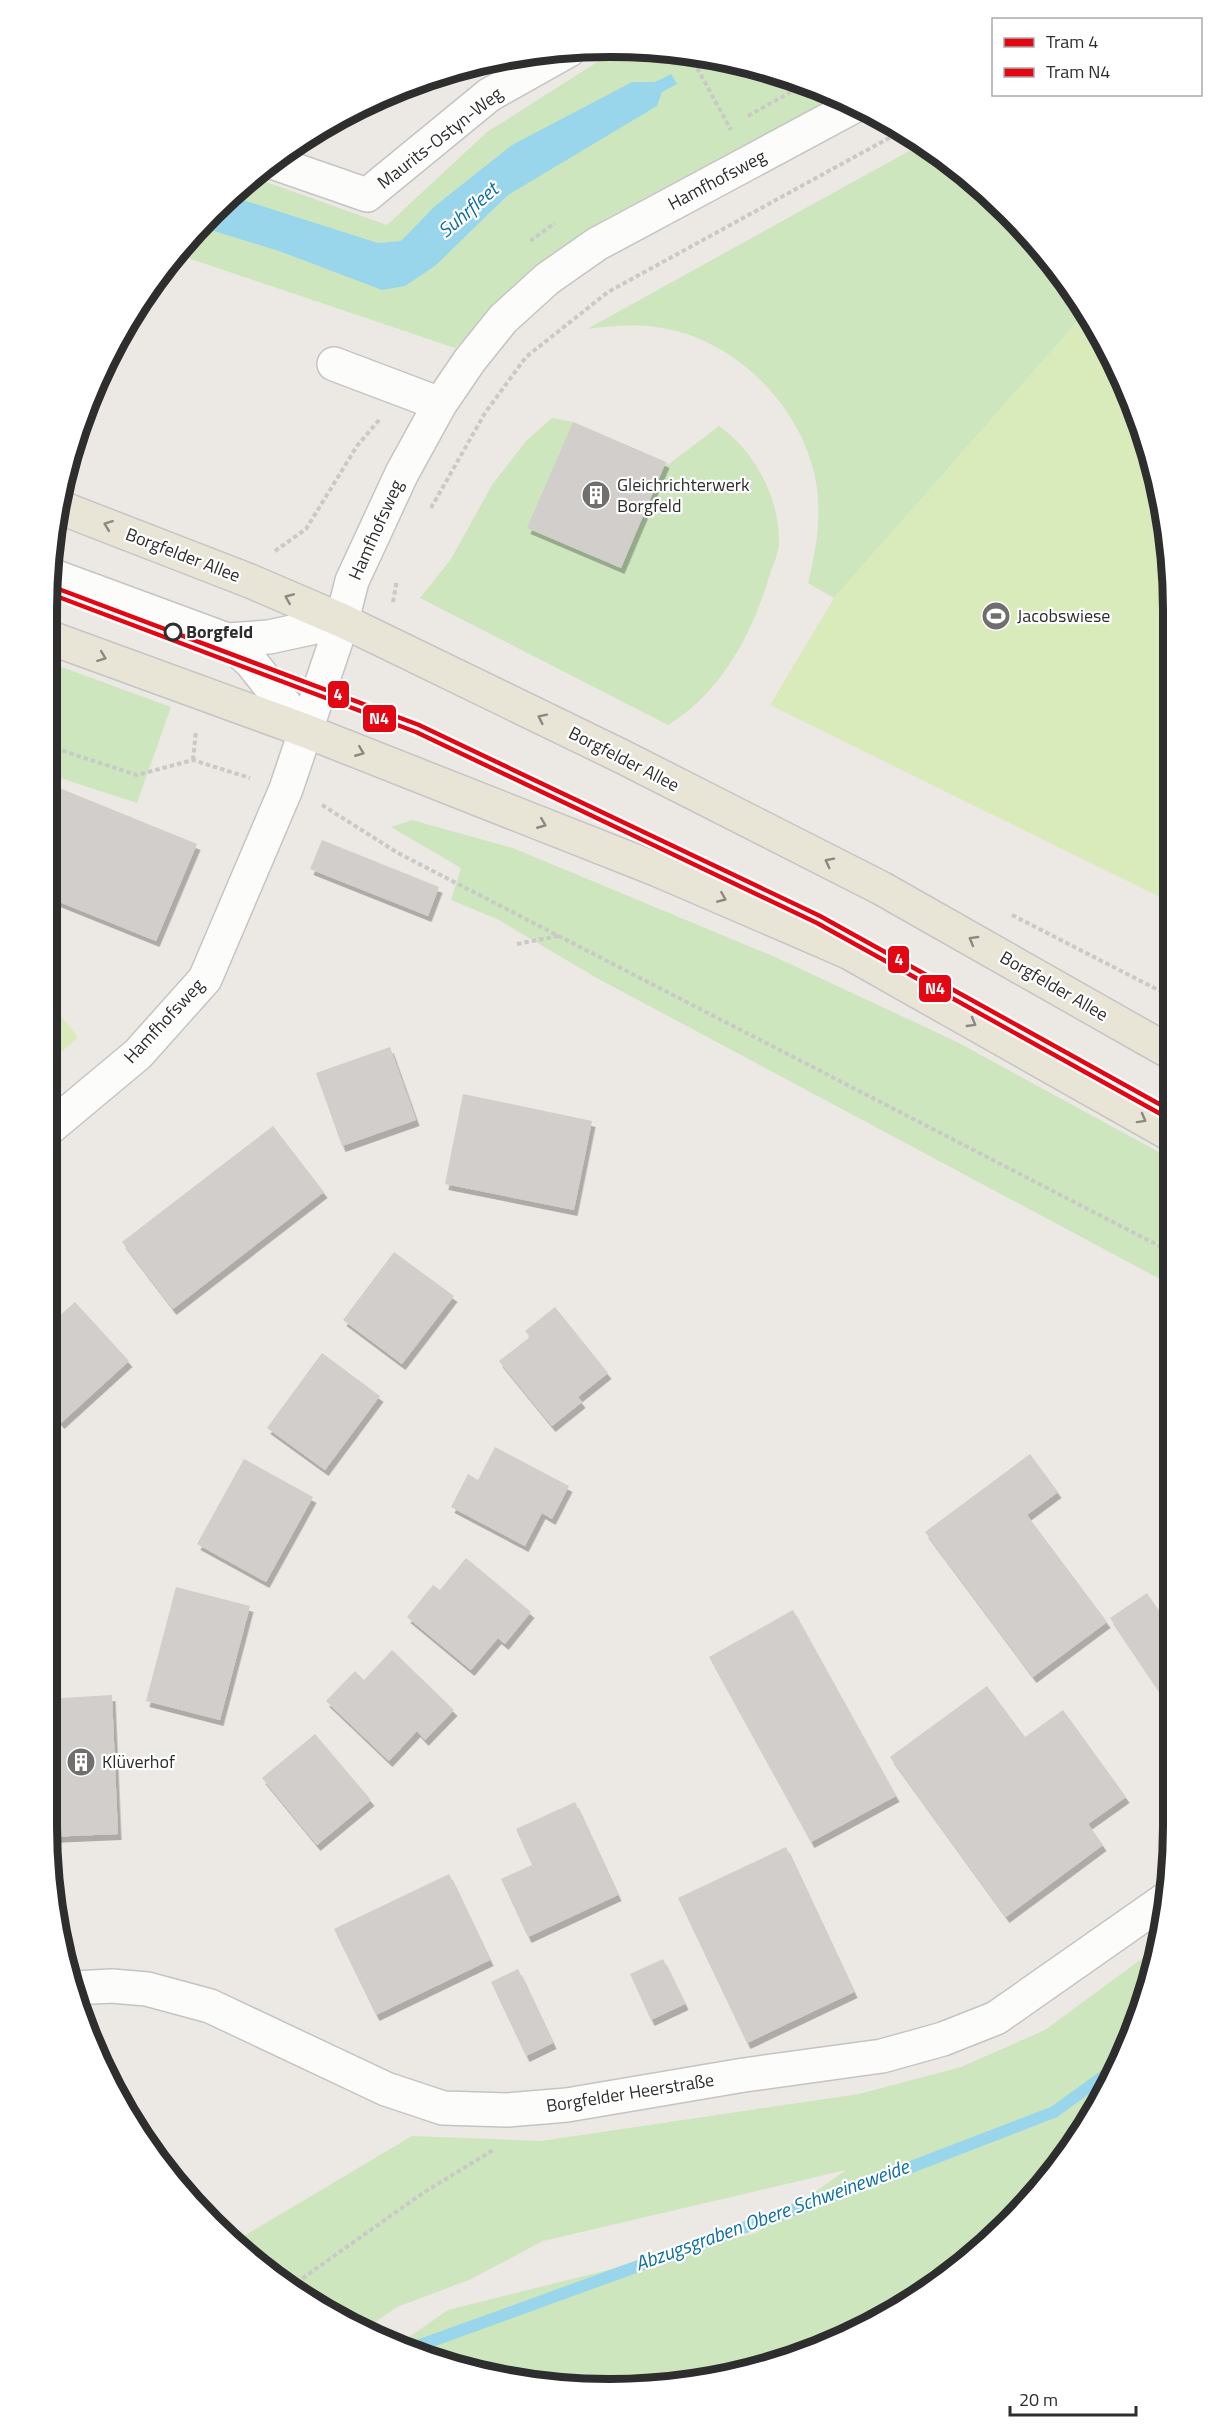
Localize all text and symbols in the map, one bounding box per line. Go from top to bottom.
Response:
legend [992,18,1202,96]
text: Tram 4 [1046,28,1098,55]
text: Tram N4 [1046,58,1110,85]
street label: Maurits-Ostyn-Weg [371,80,508,195]
street label: Hamfhofsweg [663,142,771,217]
water label: Suhrfleet [430,173,507,245]
place label: Gleichrichterwerk Borgfeld [617,471,750,519]
street label: Hamfhofsweg [341,475,410,584]
building icon: Gleichrichterwerk Borgfeld [580,479,612,511]
one-way arrow [103,520,114,533]
street label: Borgfelder Allee [122,520,245,589]
one-way arrow [284,593,295,605]
sports icon: Jacobswiese [980,600,1012,632]
place label: Jacobswiese [1017,602,1110,629]
place label: Borgfeld [186,618,253,645]
marker: Borgfeld [164,623,182,641]
one-way arrow [96,650,107,662]
line badge: 4 [327,680,350,709]
text: 4 [334,682,343,706]
line badge: N4 [362,704,397,733]
text: N4 [369,706,389,730]
one-way arrow [538,713,549,725]
street label: Borgfelder Allee [564,719,684,798]
one-way arrow [355,745,365,758]
one-way arrow [535,817,546,829]
one-way arrow [824,857,835,869]
one-way arrow [716,891,727,903]
one-way arrow [969,936,979,947]
street label: Borgfelder Allee [995,944,1113,1028]
line badge: 4 [887,945,910,974]
text: 4 [895,947,904,971]
street label: Hamfhofsweg [117,972,210,1069]
line badge: N4 [918,974,952,1003]
text: N4 [925,976,945,1000]
one-way arrow [966,1015,976,1027]
one-way arrow [1136,1111,1146,1123]
building icon: Klüverhof [65,1746,97,1778]
place label: Klüverhof [102,1748,175,1775]
street label: Borgfelder Heerstraße [544,2066,716,2119]
water label: Abzugsgraben Obere Schweineweide [630,2150,915,2279]
scale bar [1010,2379,1136,2417]
text: 20 m [1019,2386,1058,2413]

